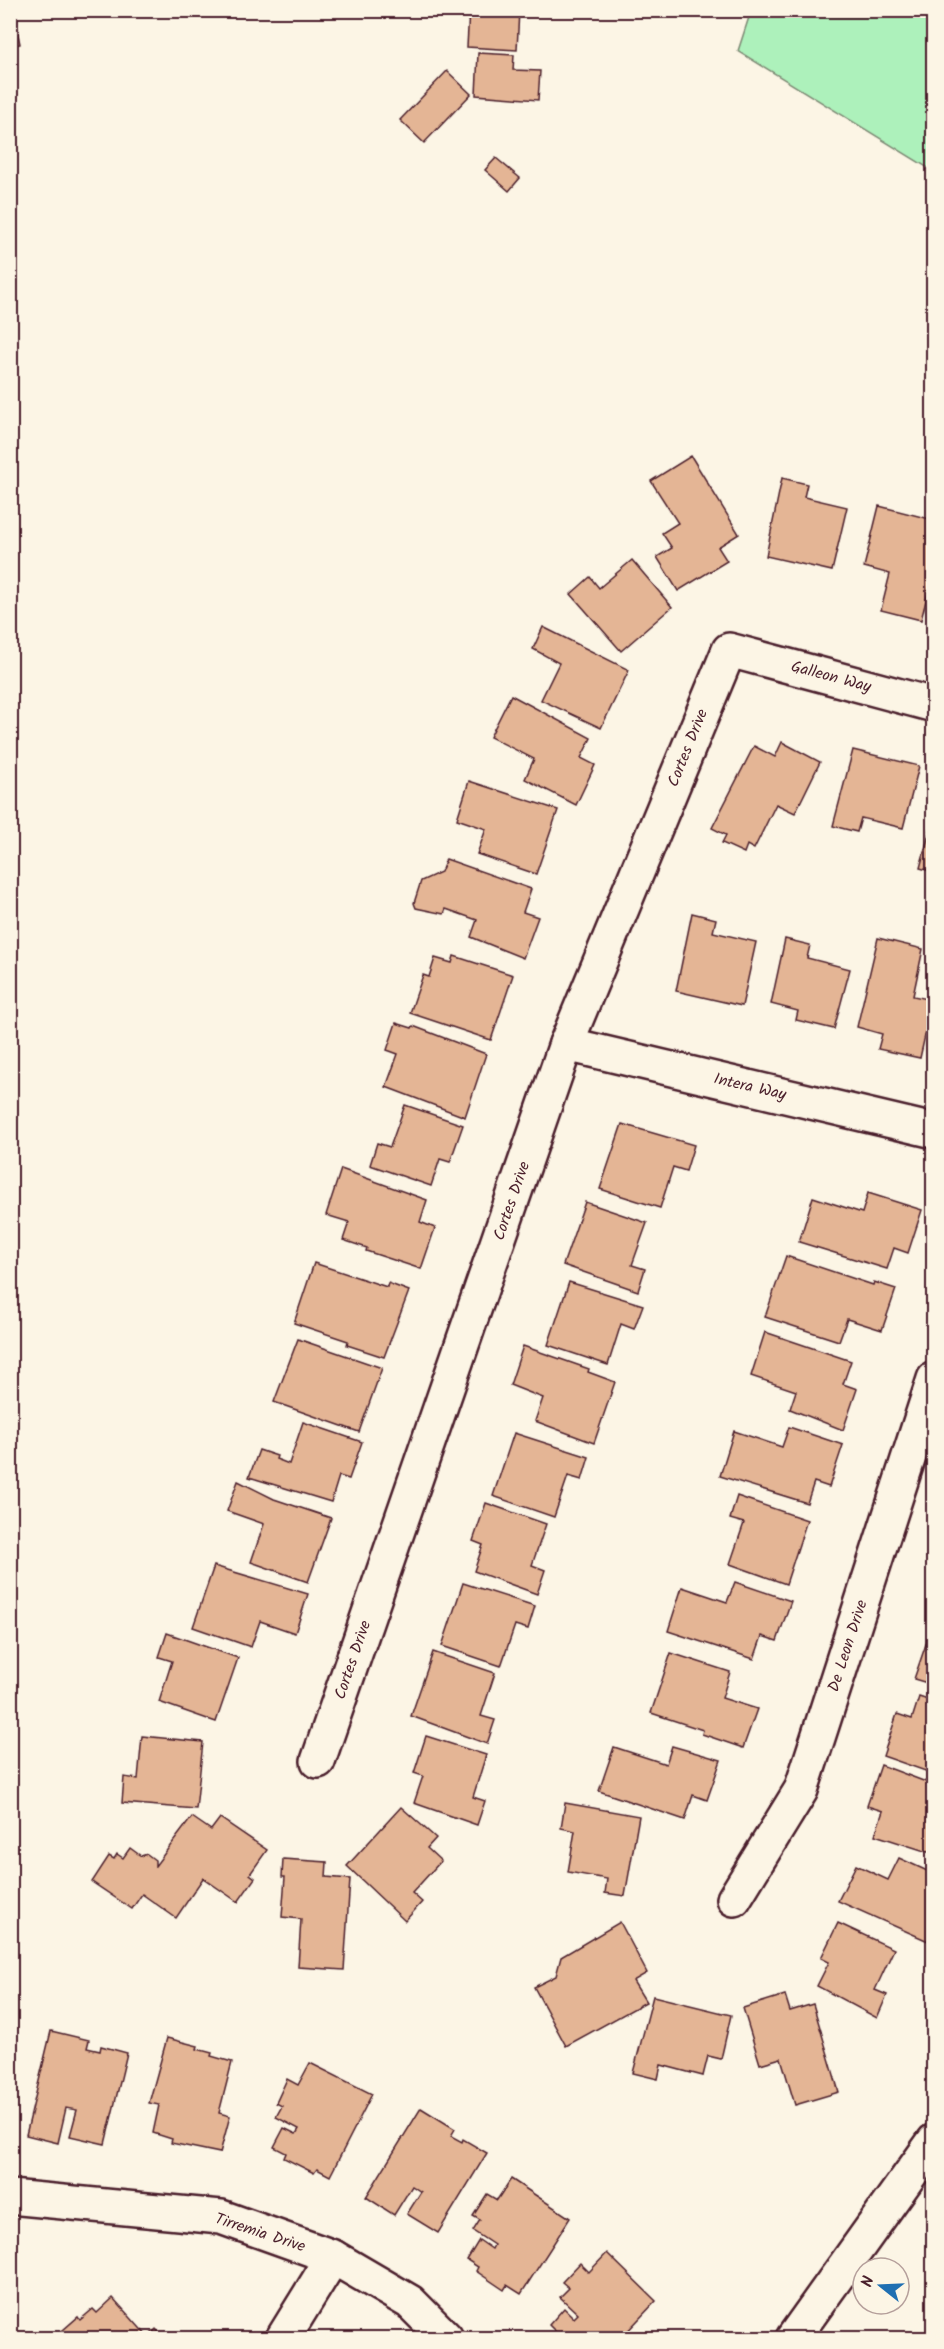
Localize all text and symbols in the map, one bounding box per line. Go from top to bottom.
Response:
street label: Galleon Way [788,654,874,700]
street label: Cortes Drive [661,705,715,791]
street label: Intera Way [711,1067,789,1108]
street label: Cortes Drive [487,1158,537,1244]
street label: De Leon Drive [821,1597,875,1695]
street label: Cortes Drive [328,1617,378,1703]
street label: Tirremia Drive [211,2207,309,2259]
north arrow [851,2256,911,2316]
text: N [855,2273,882,2290]

